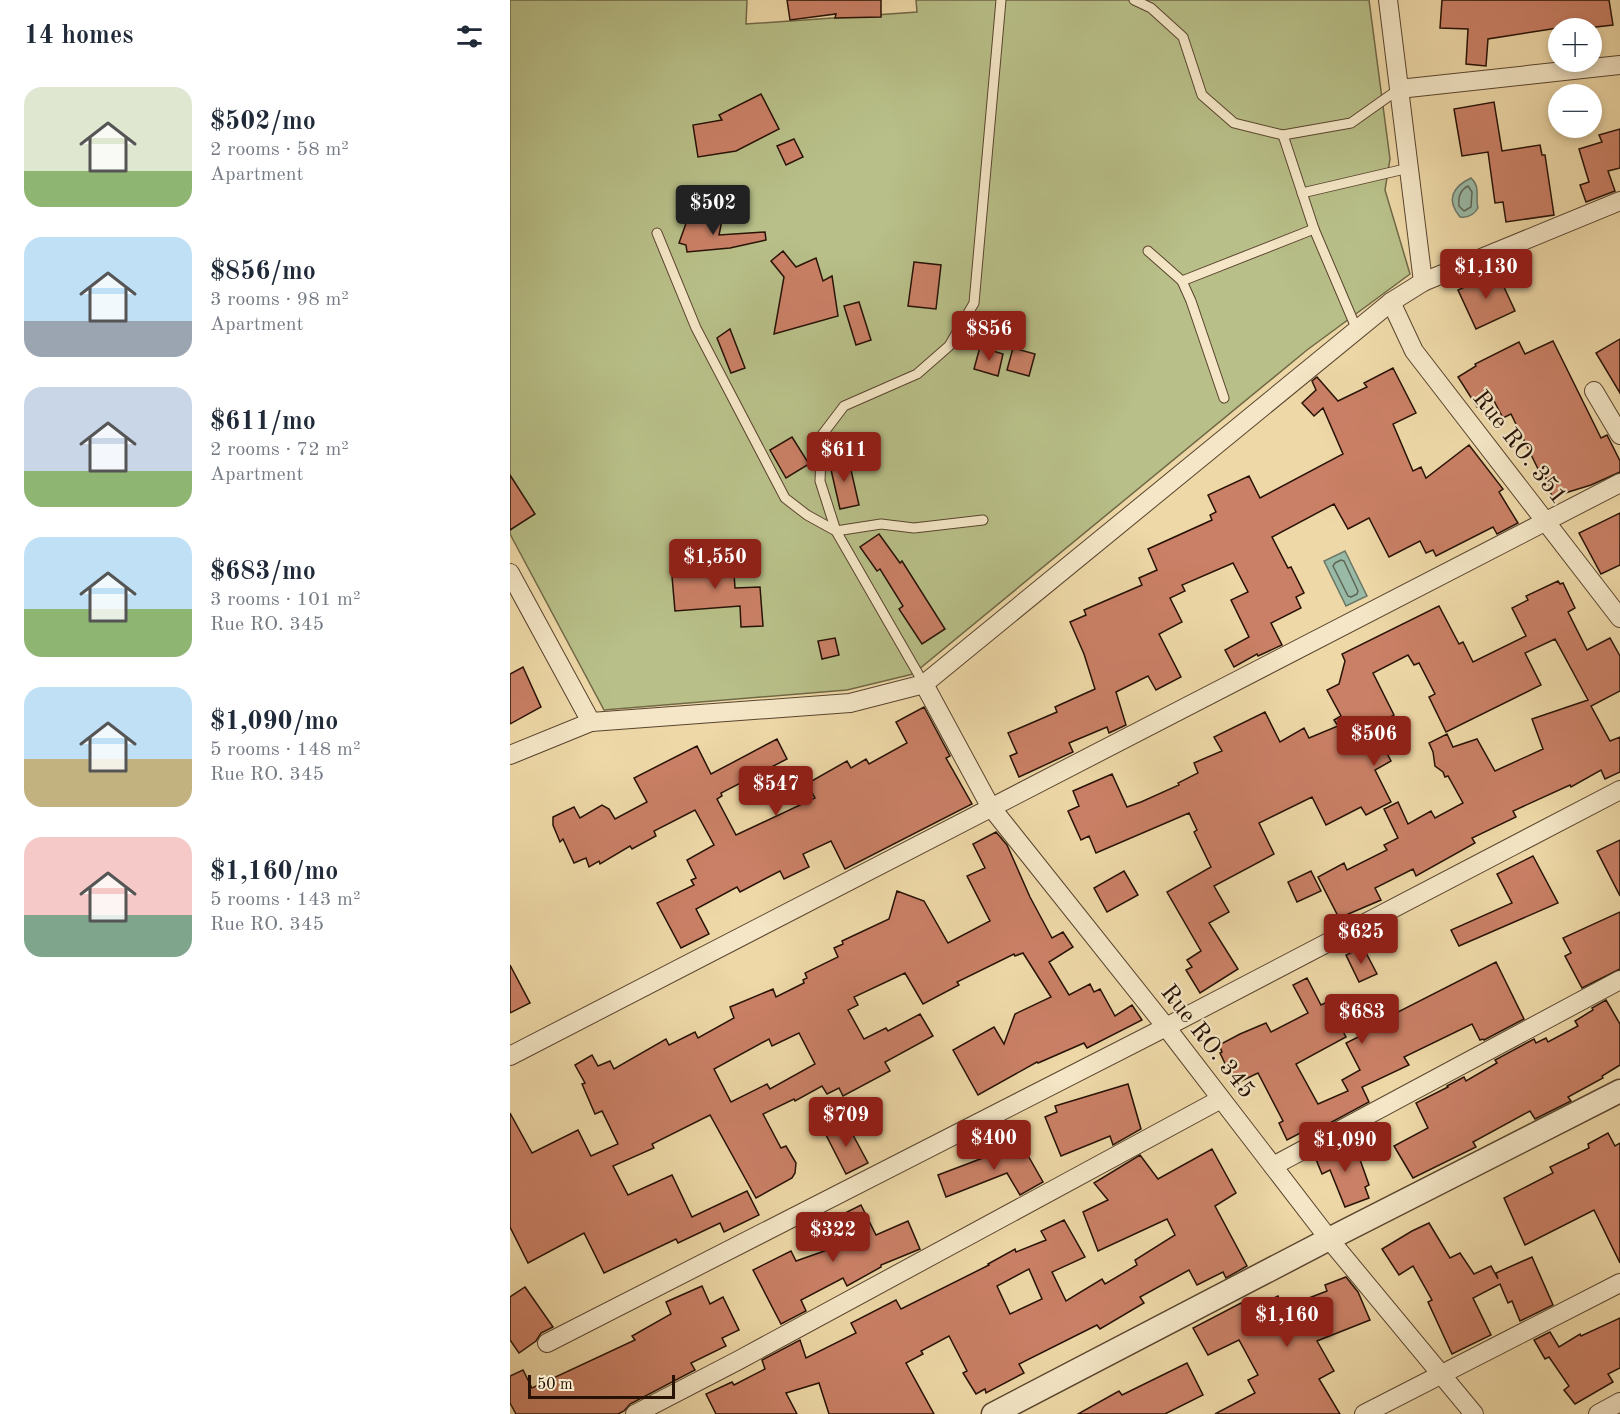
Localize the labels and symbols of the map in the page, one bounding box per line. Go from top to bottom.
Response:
pin: $502 [677,185,749,236]
pin: $1,130 [1437,249,1535,300]
pin: $856 [953,311,1025,362]
street label: Rue RO. 351 [1467,387,1571,509]
pin: $611 [808,432,880,483]
pin: $1,550 [666,539,764,590]
pin: $506 [1338,716,1410,767]
pin: $547 [740,766,812,817]
pin: $625 [1325,914,1397,965]
street label: Rue RO. 345 [1155,981,1259,1103]
pin: $683 [1326,994,1398,1045]
pin: $709 [810,1097,882,1148]
pin: $400 [958,1120,1030,1171]
pin: $1,090 [1296,1122,1394,1173]
pin: $322 [797,1212,869,1263]
pin: $1,160 [1238,1297,1336,1348]
scale bar [528,1372,675,1400]

